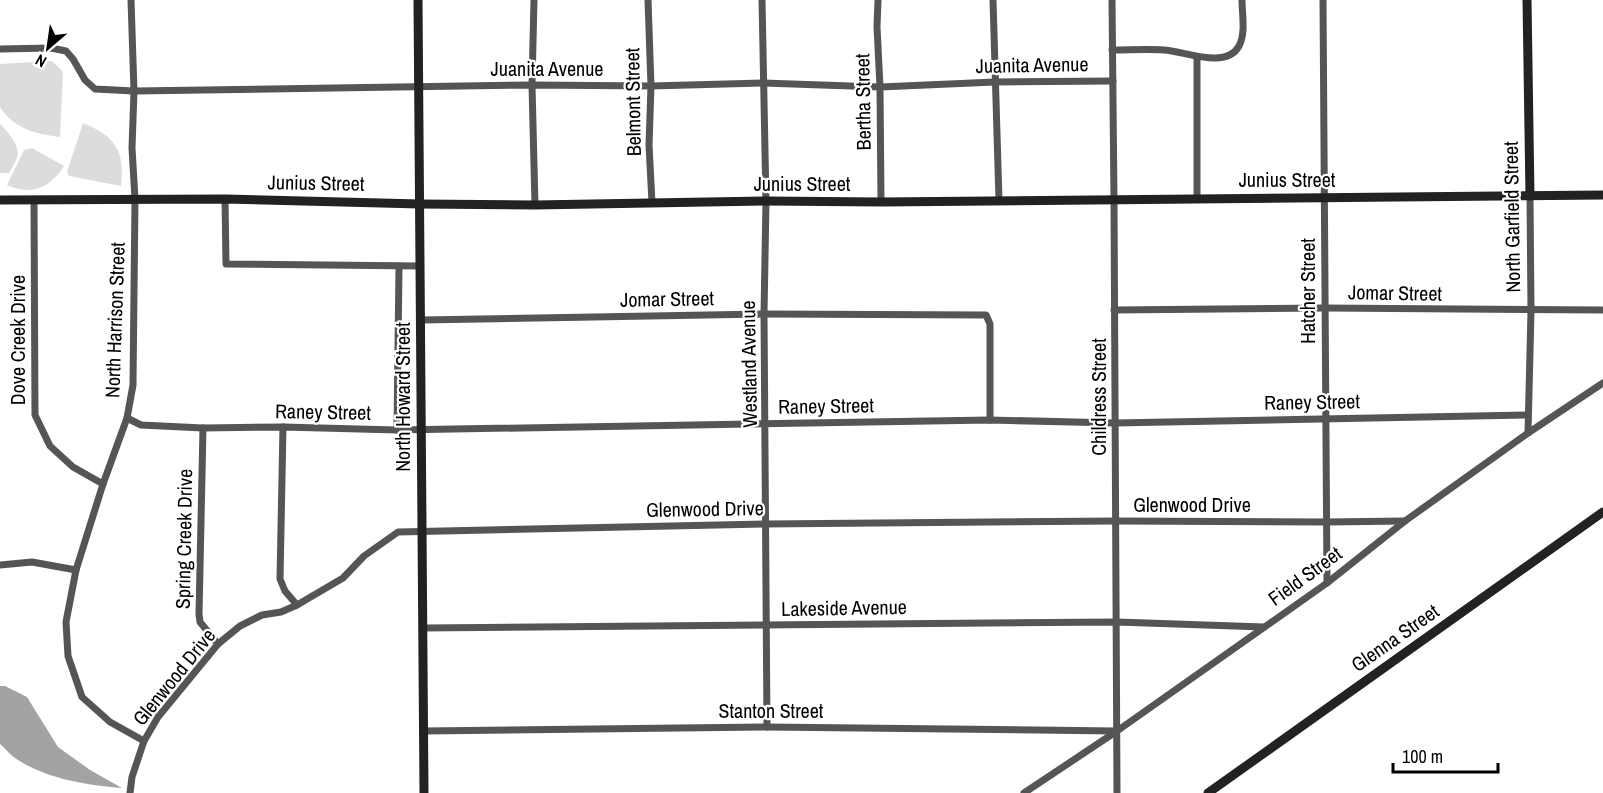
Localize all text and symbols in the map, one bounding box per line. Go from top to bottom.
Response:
north arrow [18,18,78,78]
street label: Belmont Street [618,47,647,156]
text: N [31,49,50,73]
street label: Juanita Avenue [975,50,1089,79]
street label: Bertha Street [848,53,877,151]
street label: Juanita Avenue [491,55,603,82]
street label: North Garfield Street [1497,141,1526,293]
street label: Junius Street [1239,166,1336,193]
street label: Junius Street [267,168,365,197]
street label: Junius Street [754,170,851,197]
street label: Hatcher Street [1294,238,1321,344]
street label: North Harrison Street [98,241,131,398]
street label: Dove Creek Drive [4,275,31,405]
street label: Jomar Street [1348,278,1443,307]
street label: Jomar Street [620,284,715,313]
street label: Westland Avenue [734,300,763,428]
street label: North Howard Street [389,322,416,472]
street label: Childress Street [1085,338,1112,456]
street label: Raney Street [1264,387,1361,416]
street label: Raney Street [778,391,875,420]
street label: Raney Street [275,397,372,426]
street label: Spring Creek Drive [169,469,198,609]
street label: Glenwood Drive [1133,491,1251,518]
street label: Glenwood Drive [646,494,764,523]
street label: Field Street [1262,539,1347,611]
street label: Lakeside Avenue [781,593,907,622]
street label: Glenna Street [1346,597,1444,678]
street label: Glenwood Drive [126,622,221,731]
street label: Stanton Street [719,697,824,724]
scale bar [1393,736,1498,774]
text: 100 m [1402,744,1443,769]

